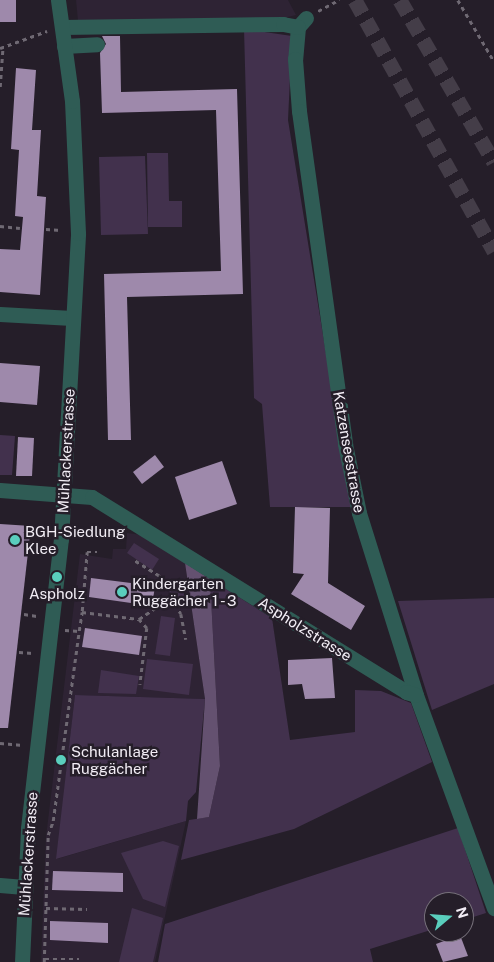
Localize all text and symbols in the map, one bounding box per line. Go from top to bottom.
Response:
street label: Mühlackerstrasse [54,388,78,514]
street label: Katzenseestrasse [329,390,369,514]
place label: BGH-Siedlung Klee [25,522,125,557]
marker: BGH-Siedlung Klee [9,534,21,546]
marker: Aspholz [51,571,63,583]
place label: Kindergarten Ruggächer 1 - 3 [132,574,240,609]
place label: Aspholz [29,585,85,603]
marker: Kindergarten Ruggächer 1 - 3 [116,586,128,598]
street label: Aspholzstrasse [255,593,355,665]
place label: Schulanlage Ruggächer [71,742,158,777]
marker: Schulanlage Ruggächer [55,754,67,766]
street label: Mühlackerstrasse [15,791,41,917]
north arrow [424,892,474,942]
text: N [453,905,472,920]

